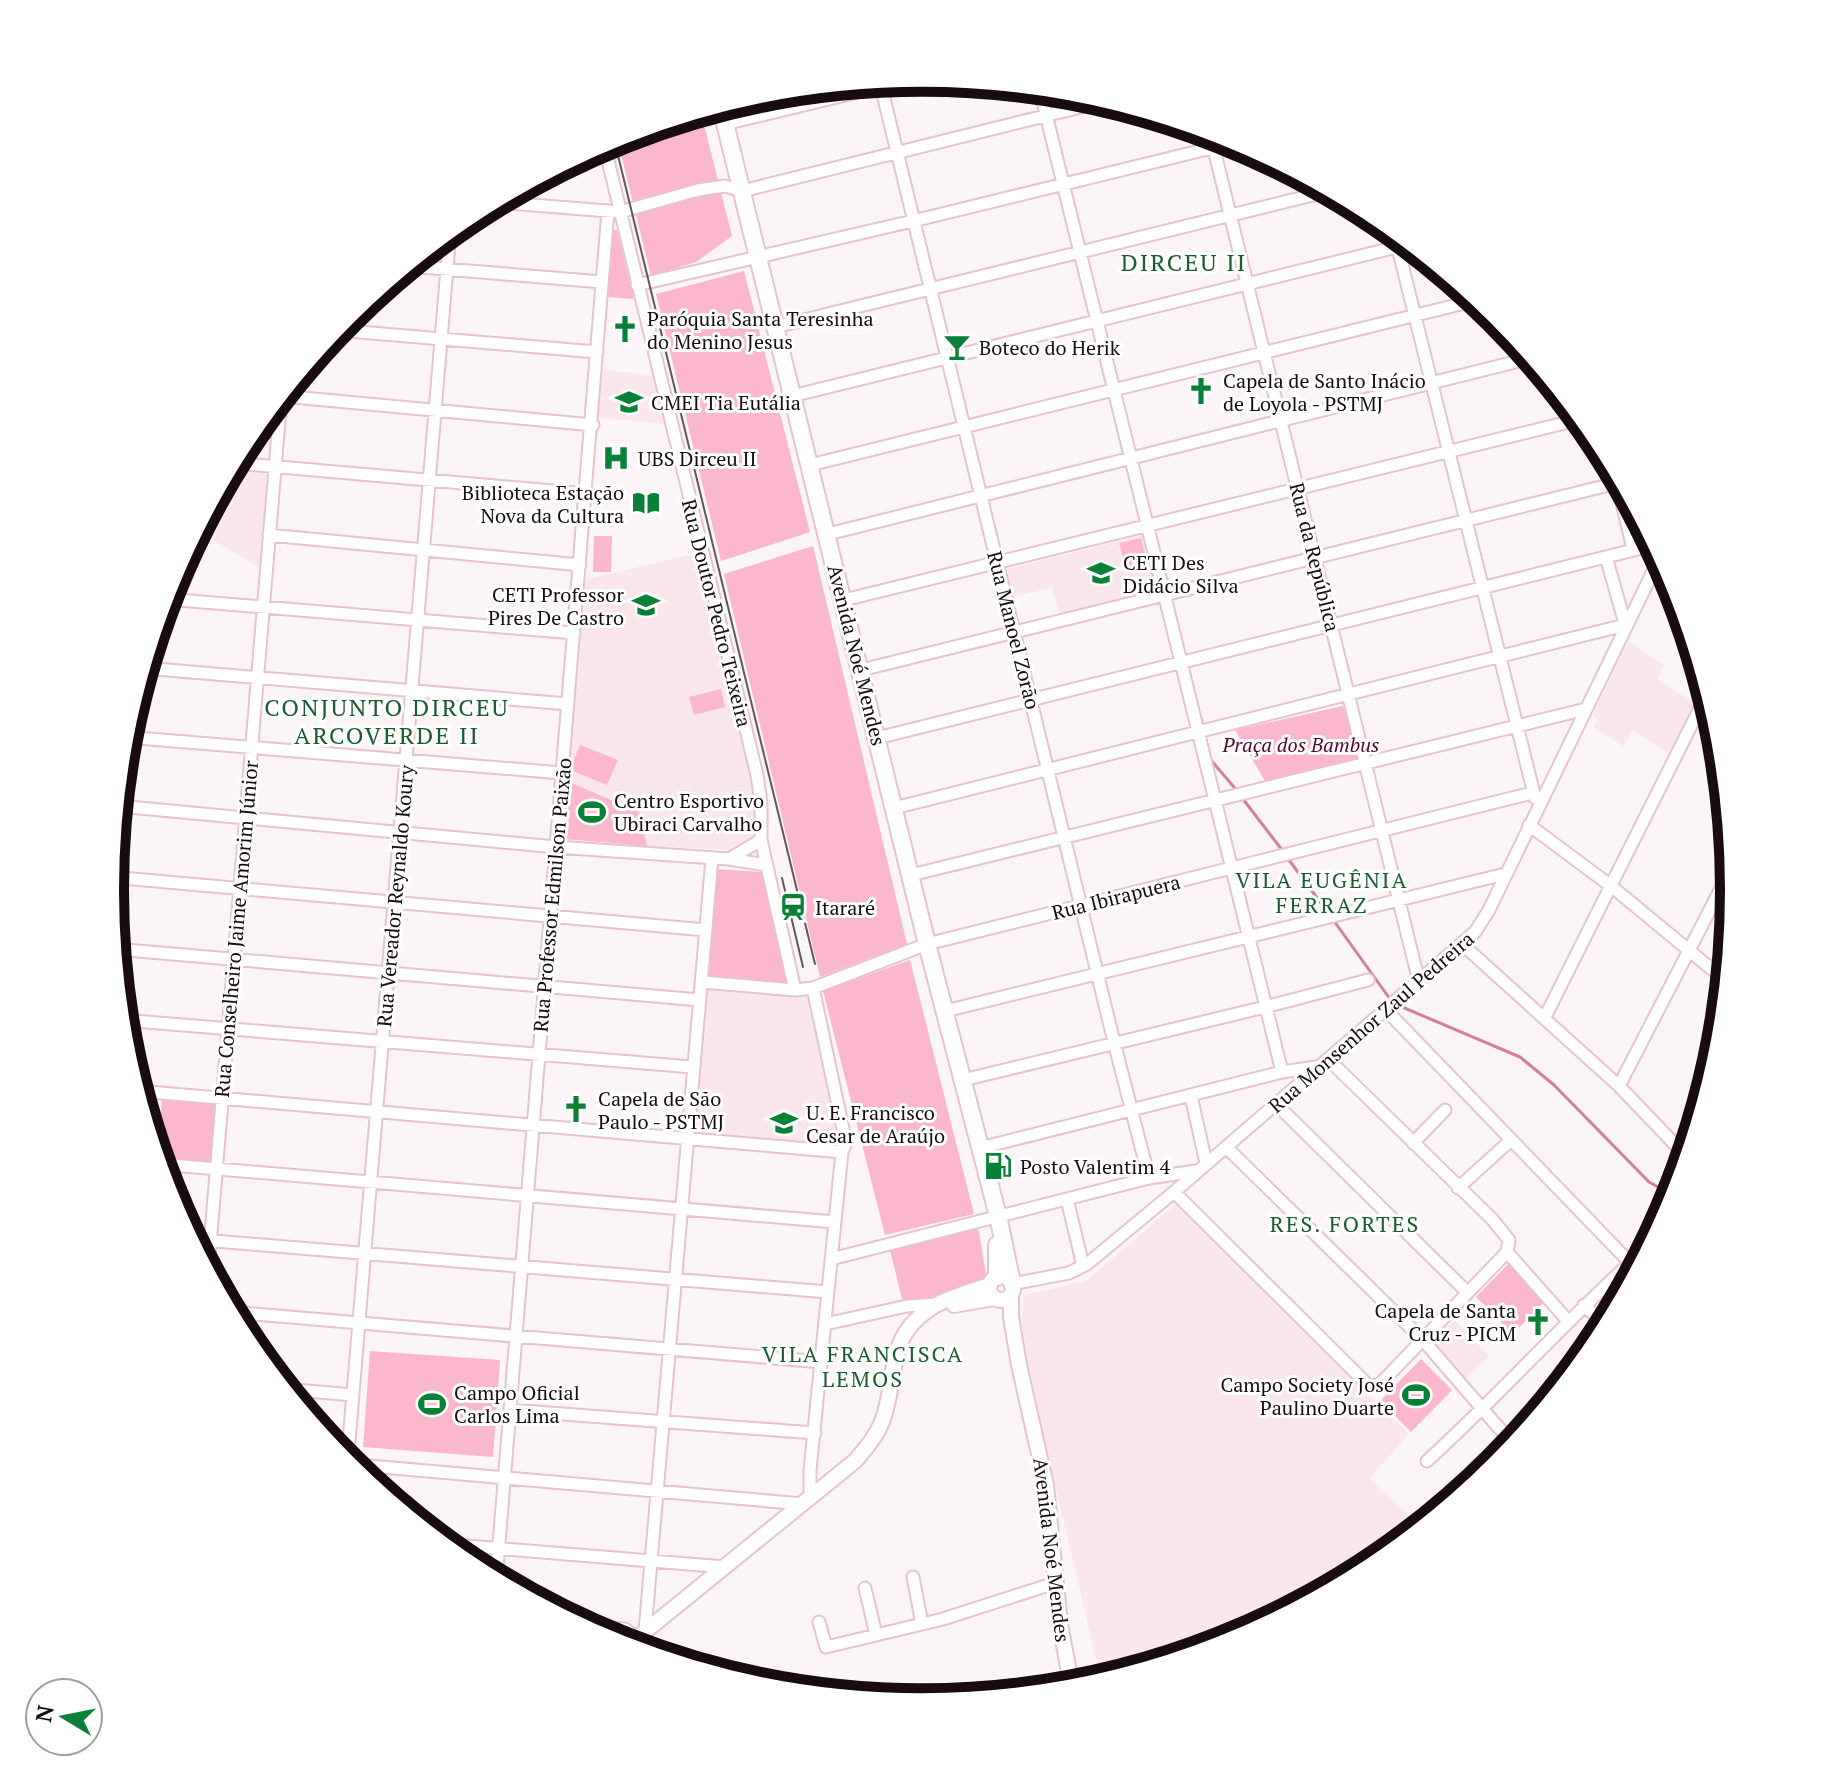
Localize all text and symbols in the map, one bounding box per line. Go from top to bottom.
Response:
district label: DIRCEU II [1121,246,1247,278]
place label: Paróquia Santa Teresinha do Menino Jesus [647,305,874,355]
church icon: Paróquia Santa Teresinha do Menino Jesus [610,314,640,344]
bar icon: Boteco do Herik [942,332,972,362]
place label: Boteco do Herik [979,334,1121,361]
place label: Capela de Santo Inácio de Loyola - PSTMJ [1223,367,1426,417]
church icon: Capela de Santo Inácio de Loyola - PSTMJ [1186,376,1216,406]
school or university icon: CMEI Tia Eutália [614,387,644,417]
place label: CMEI Tia Eutália [651,389,801,416]
hospital icon: UBS Dirceu II [601,443,631,473]
place label: UBS Dirceu II [638,445,757,472]
place label: Biblioteca Estação Nova da Cultura [462,479,624,529]
street label: Rua da República [1283,480,1347,634]
library icon: Biblioteca Estação Nova da Cultura [631,488,661,518]
street label: Rua Doutor Pedro Teixeira [676,496,758,730]
street label: Rua Manoel Zorão [981,548,1047,712]
place label: CETI Des Didácio Silva [1123,549,1239,599]
school or university icon: CETI Des Didácio Silva [1086,558,1116,588]
street label: Avenida Noé Mendes [821,562,893,748]
place label: CETI Professor Pires De Castro [488,581,624,631]
school or university icon: CETI Professor Pires De Castro [631,590,661,620]
district label: CONJUNTO DIRCEU ARCOVERDE II [264,691,510,751]
park label: Praça dos Bambus [1222,731,1379,758]
street label: Rua Professor Edmilson Paixão [527,757,577,1033]
street label: Rua Conselheiro Jaime Amorim Júnior [208,759,264,1099]
street label: Rua Vereador Reynaldo Koury [370,763,420,1028]
place label: Centro Esportivo Ubiraci Carvalho [614,787,764,837]
sports icon: Centro Esportivo Ubiraci Carvalho [577,797,607,827]
district label: VILA EUGÊNIA FERRAZ [1235,865,1409,919]
street label: Rua Ibirapuera [1049,868,1183,926]
station icon: Itararé [778,892,808,922]
place label: Itararé [815,894,875,921]
street label: Rua Monsenhor Zaul Pedreira [1262,925,1480,1119]
place label: Capela de São Paulo - PSTMJ [598,1085,724,1135]
church icon: Capela de São Paulo - PSTMJ [561,1094,591,1124]
place label: U. E. Francisco Cesar de Araújo [806,1099,945,1149]
school or university icon: U. E. Francisco Cesar de Araújo [769,1108,799,1138]
fuel station icon: Posto Valentim 4 [983,1151,1013,1181]
place label: Posto Valentim 4 [1020,1153,1170,1180]
district label: RES. FORTES [1270,1209,1420,1238]
place label: Capela de Santa Cruz - PICM [1374,1297,1516,1347]
church icon: Capela de Santa Cruz - PICM [1523,1307,1553,1337]
district label: VILA FRANCISCA LEMOS [762,1339,964,1393]
place label: Campo Society José Paulino Duarte [1220,1371,1394,1421]
place label: Campo Oficial Carlos Lima [454,1379,580,1429]
sports icon: Campo Society José Paulino Duarte [1401,1380,1431,1410]
sports icon: Campo Oficial Carlos Lima [417,1389,447,1419]
street label: Avenida Noé Mendes [1027,1456,1077,1644]
north arrow [24,1677,104,1757]
text: N [28,1702,60,1724]

